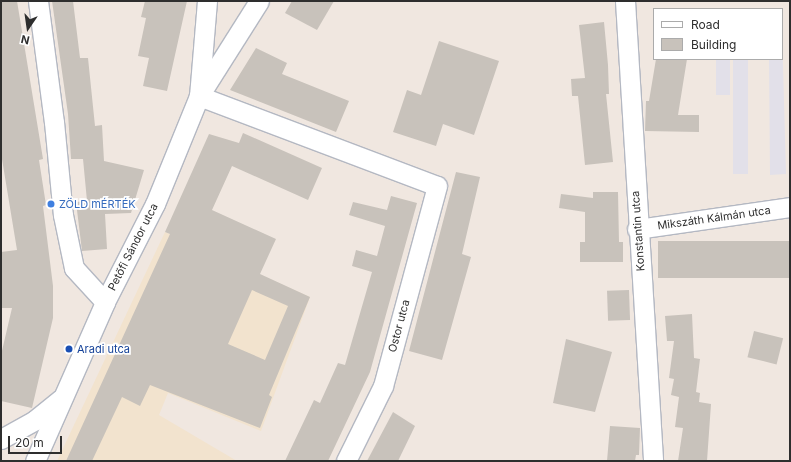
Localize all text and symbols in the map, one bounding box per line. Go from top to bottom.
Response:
north arrow [8,8,48,48]
legend [653,8,783,60]
text: Road [691,17,720,32]
text: N [20,32,31,47]
text: Building [691,37,736,52]
street label: Konstantin utca [629,190,647,272]
place label: ZÖLD mÉRTÉK [59,197,136,211]
marker: ZÖLD mÉRTÉK [46,199,56,209]
street label: Petőfi Sándor utca [105,201,161,293]
street label: Mikszáth Kálmán utca [657,204,771,232]
street label: Ostor utca [386,298,412,354]
place label: Aradi utca [77,342,130,356]
marker: Aradi utca [64,344,74,354]
scale bar [10,428,64,454]
text: 20 m [15,435,44,450]

